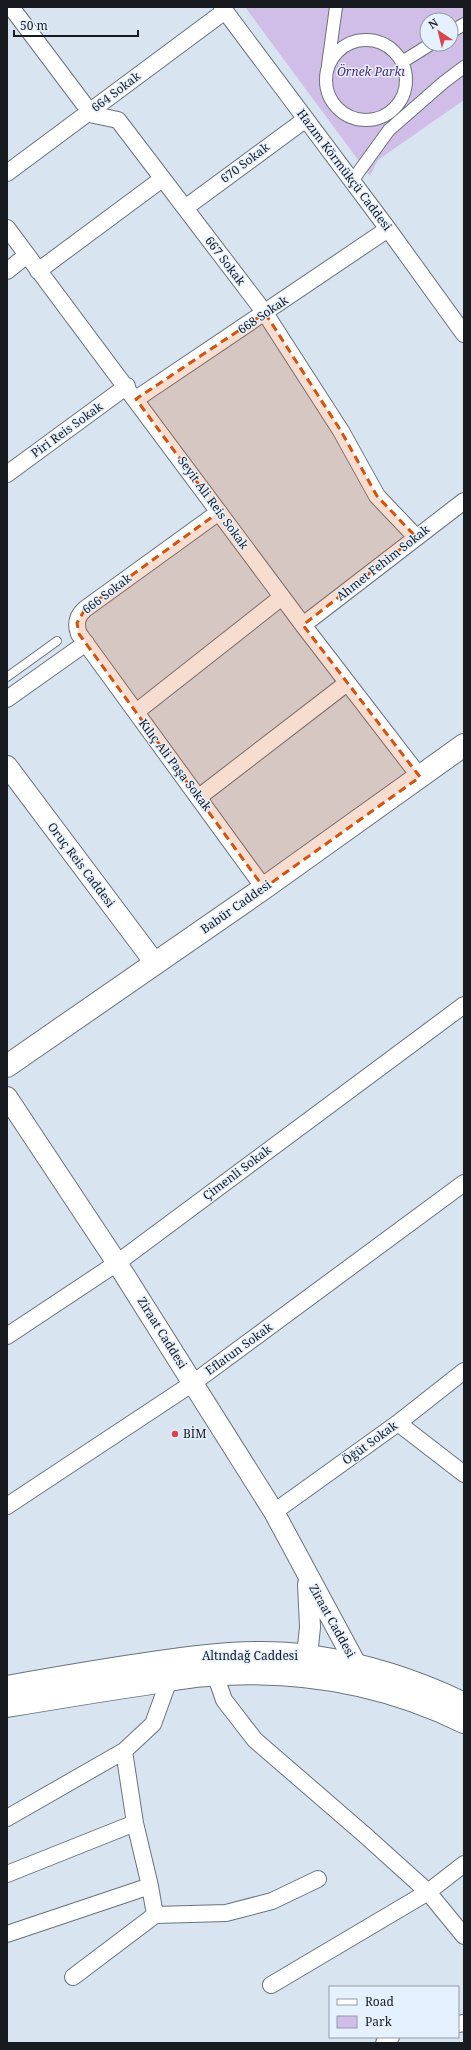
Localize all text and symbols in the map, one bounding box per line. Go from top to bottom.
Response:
scale bar [14,12,138,38]
north arrow [419,12,459,52]
text: N [425,15,441,32]
text: 50 m [20,17,48,34]
park label: Örnek Parkı [337,63,405,80]
street label: 664 Sokak [88,67,145,116]
street label: Hazım Körmükçü Caddesi [293,105,396,234]
street label: 670 Sokak [217,138,274,187]
street label: 667 Sokak [201,233,250,290]
street label: 668 Sokak [234,291,292,338]
street label: Piri Reis Sokak [27,397,107,461]
street label: Seyit Ali Reis Sokak [174,453,253,553]
street label: Ahmet Fehim Sokak [332,520,434,605]
street label: 666 Sokak [79,569,136,618]
street label: Kılıç Ali Paşa Sokak [135,715,216,815]
street label: Oruç Reis Caddesi [44,819,119,911]
street label: Babür Caddesi [197,876,275,937]
street label: Çimenli Sokak [199,1141,275,1204]
street label: Ziraat Caddesi [134,1294,191,1372]
street label: Eflatun Sokak [202,1318,276,1379]
street label: Öğüt Sokak [339,1416,402,1468]
place label: BİM [183,1425,207,1442]
marker: BİM [170,1429,180,1439]
street label: Ziraat Caddesi [305,1581,360,1661]
street label: Altındağ Caddesi [202,1647,298,1664]
legend [329,1986,459,2038]
text: Road [365,1993,395,2010]
text: Park [365,2013,393,2030]

